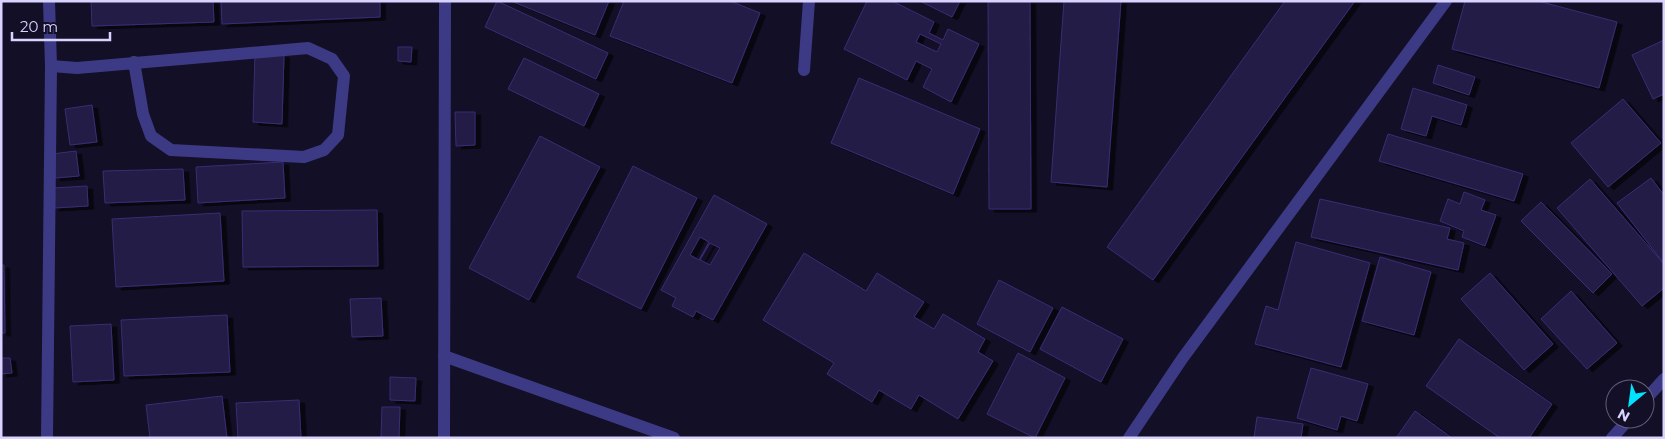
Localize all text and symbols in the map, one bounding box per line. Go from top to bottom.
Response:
scale bar [12,10,110,42]
text: 20 m [20,17,58,36]
north arrow [1605,379,1655,429]
text: N [1614,405,1633,426]

